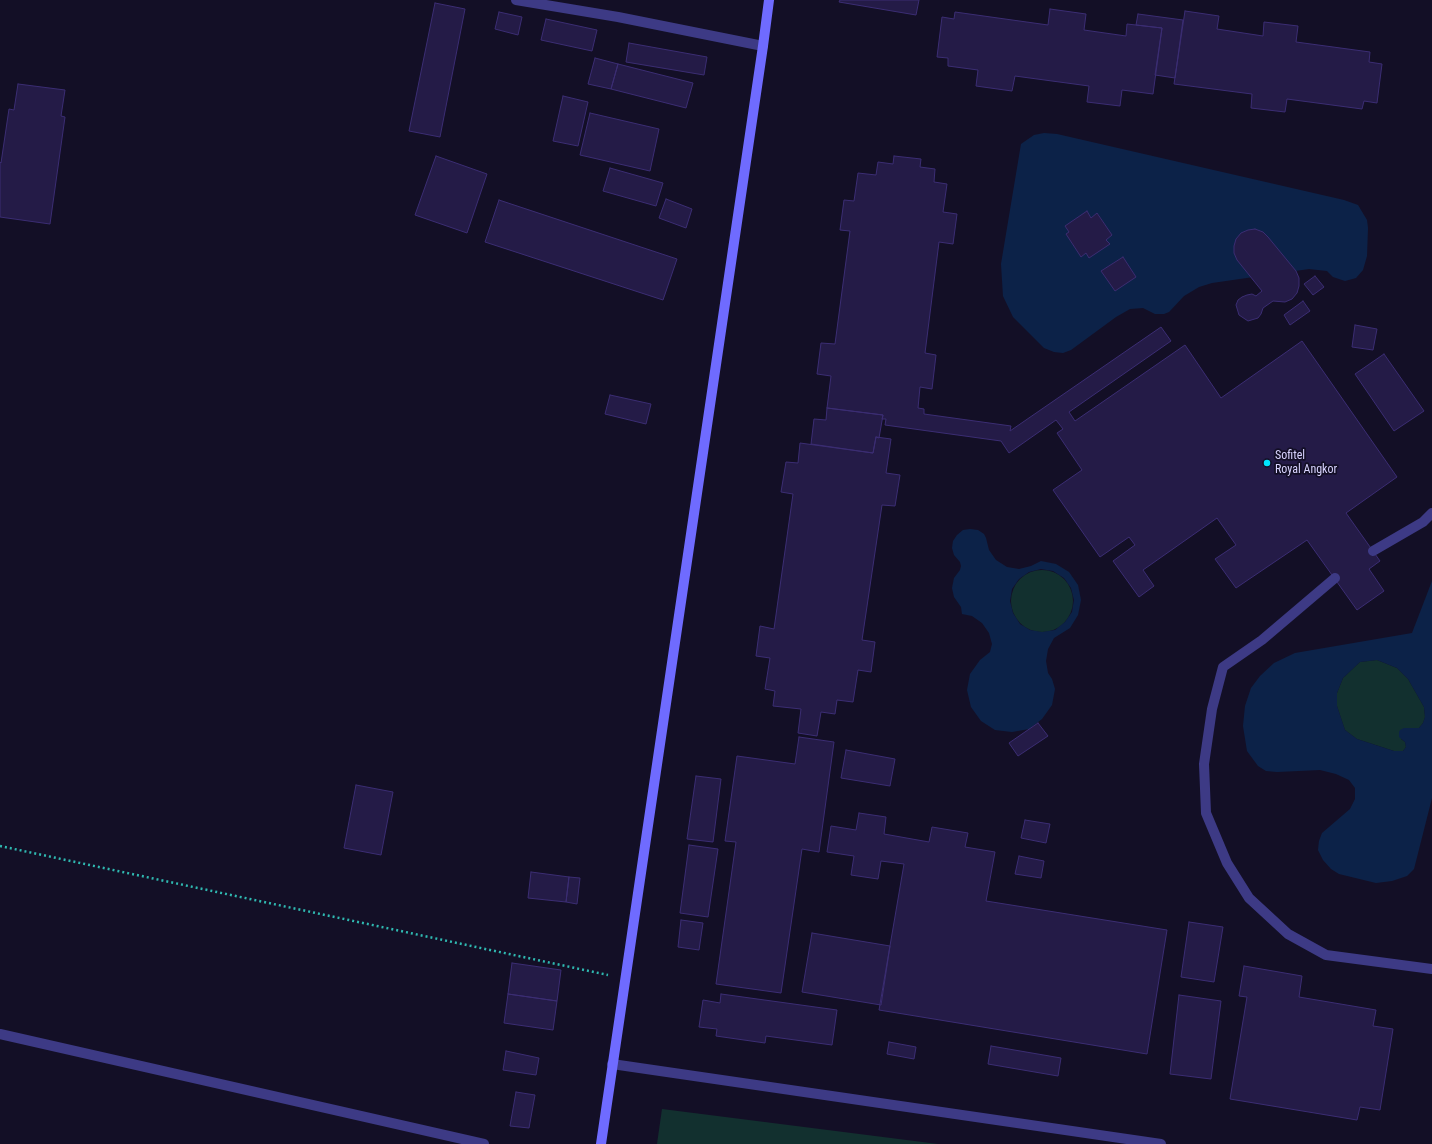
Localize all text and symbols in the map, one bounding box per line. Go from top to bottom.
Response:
place label: Sofitel Royal Angkor [1275,449,1337,477]
marker: Sofitel Royal Angkor [1262,458,1272,468]

